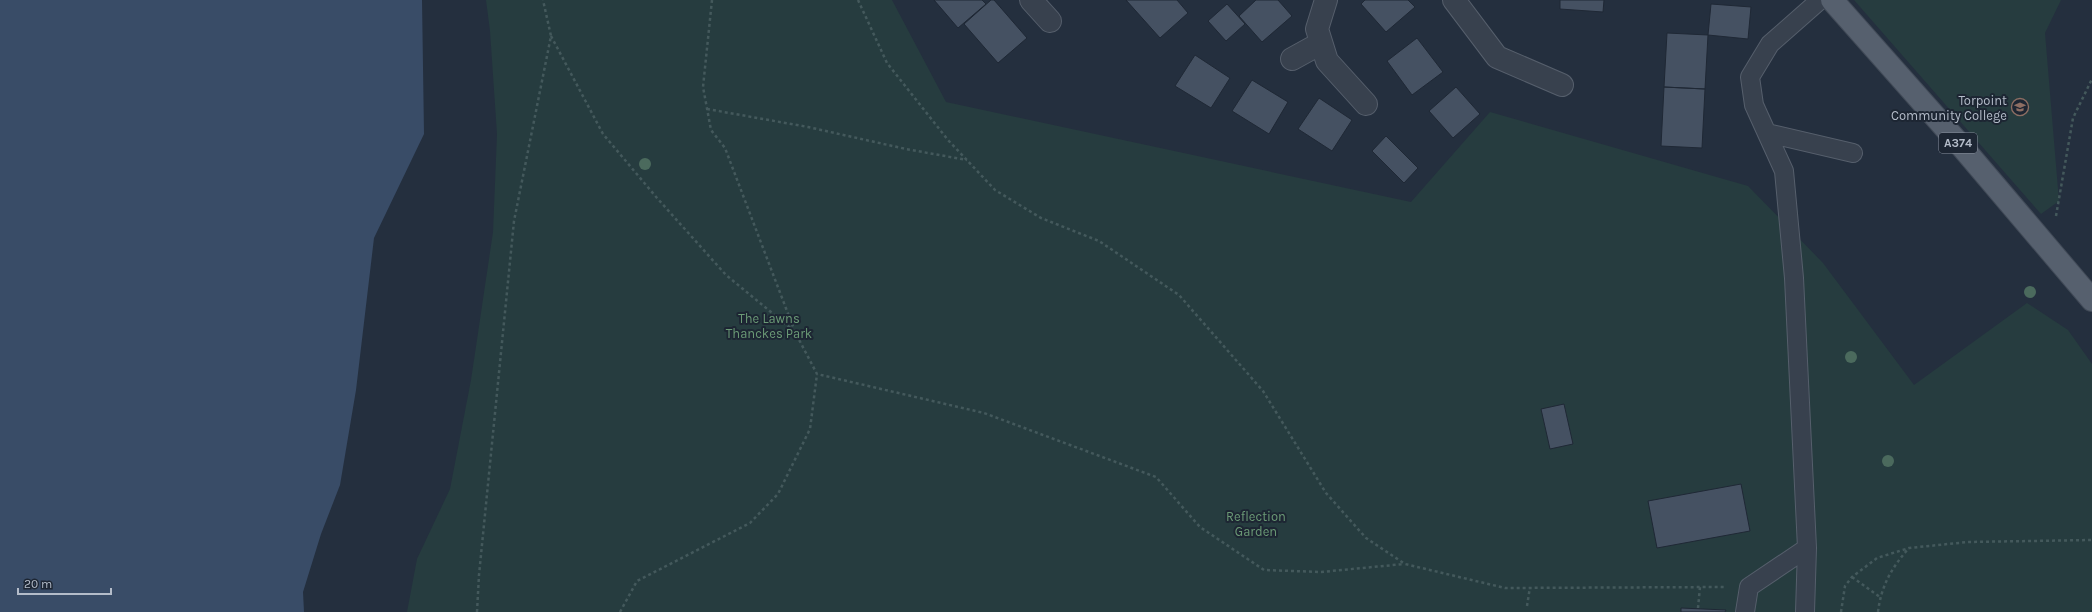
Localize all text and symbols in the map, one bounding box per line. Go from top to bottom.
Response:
place label: Torpoint Community College [1891,93,2007,123]
school or university icon: Torpoint Community College [2010,97,2030,117]
road number: A374 [1939,133,1977,153]
park label: The Lawns Thanckes Park [726,311,812,341]
park label: Reflection Garden [1226,509,1286,539]
scale bar [18,570,111,596]
text: 20 m [24,577,52,591]

